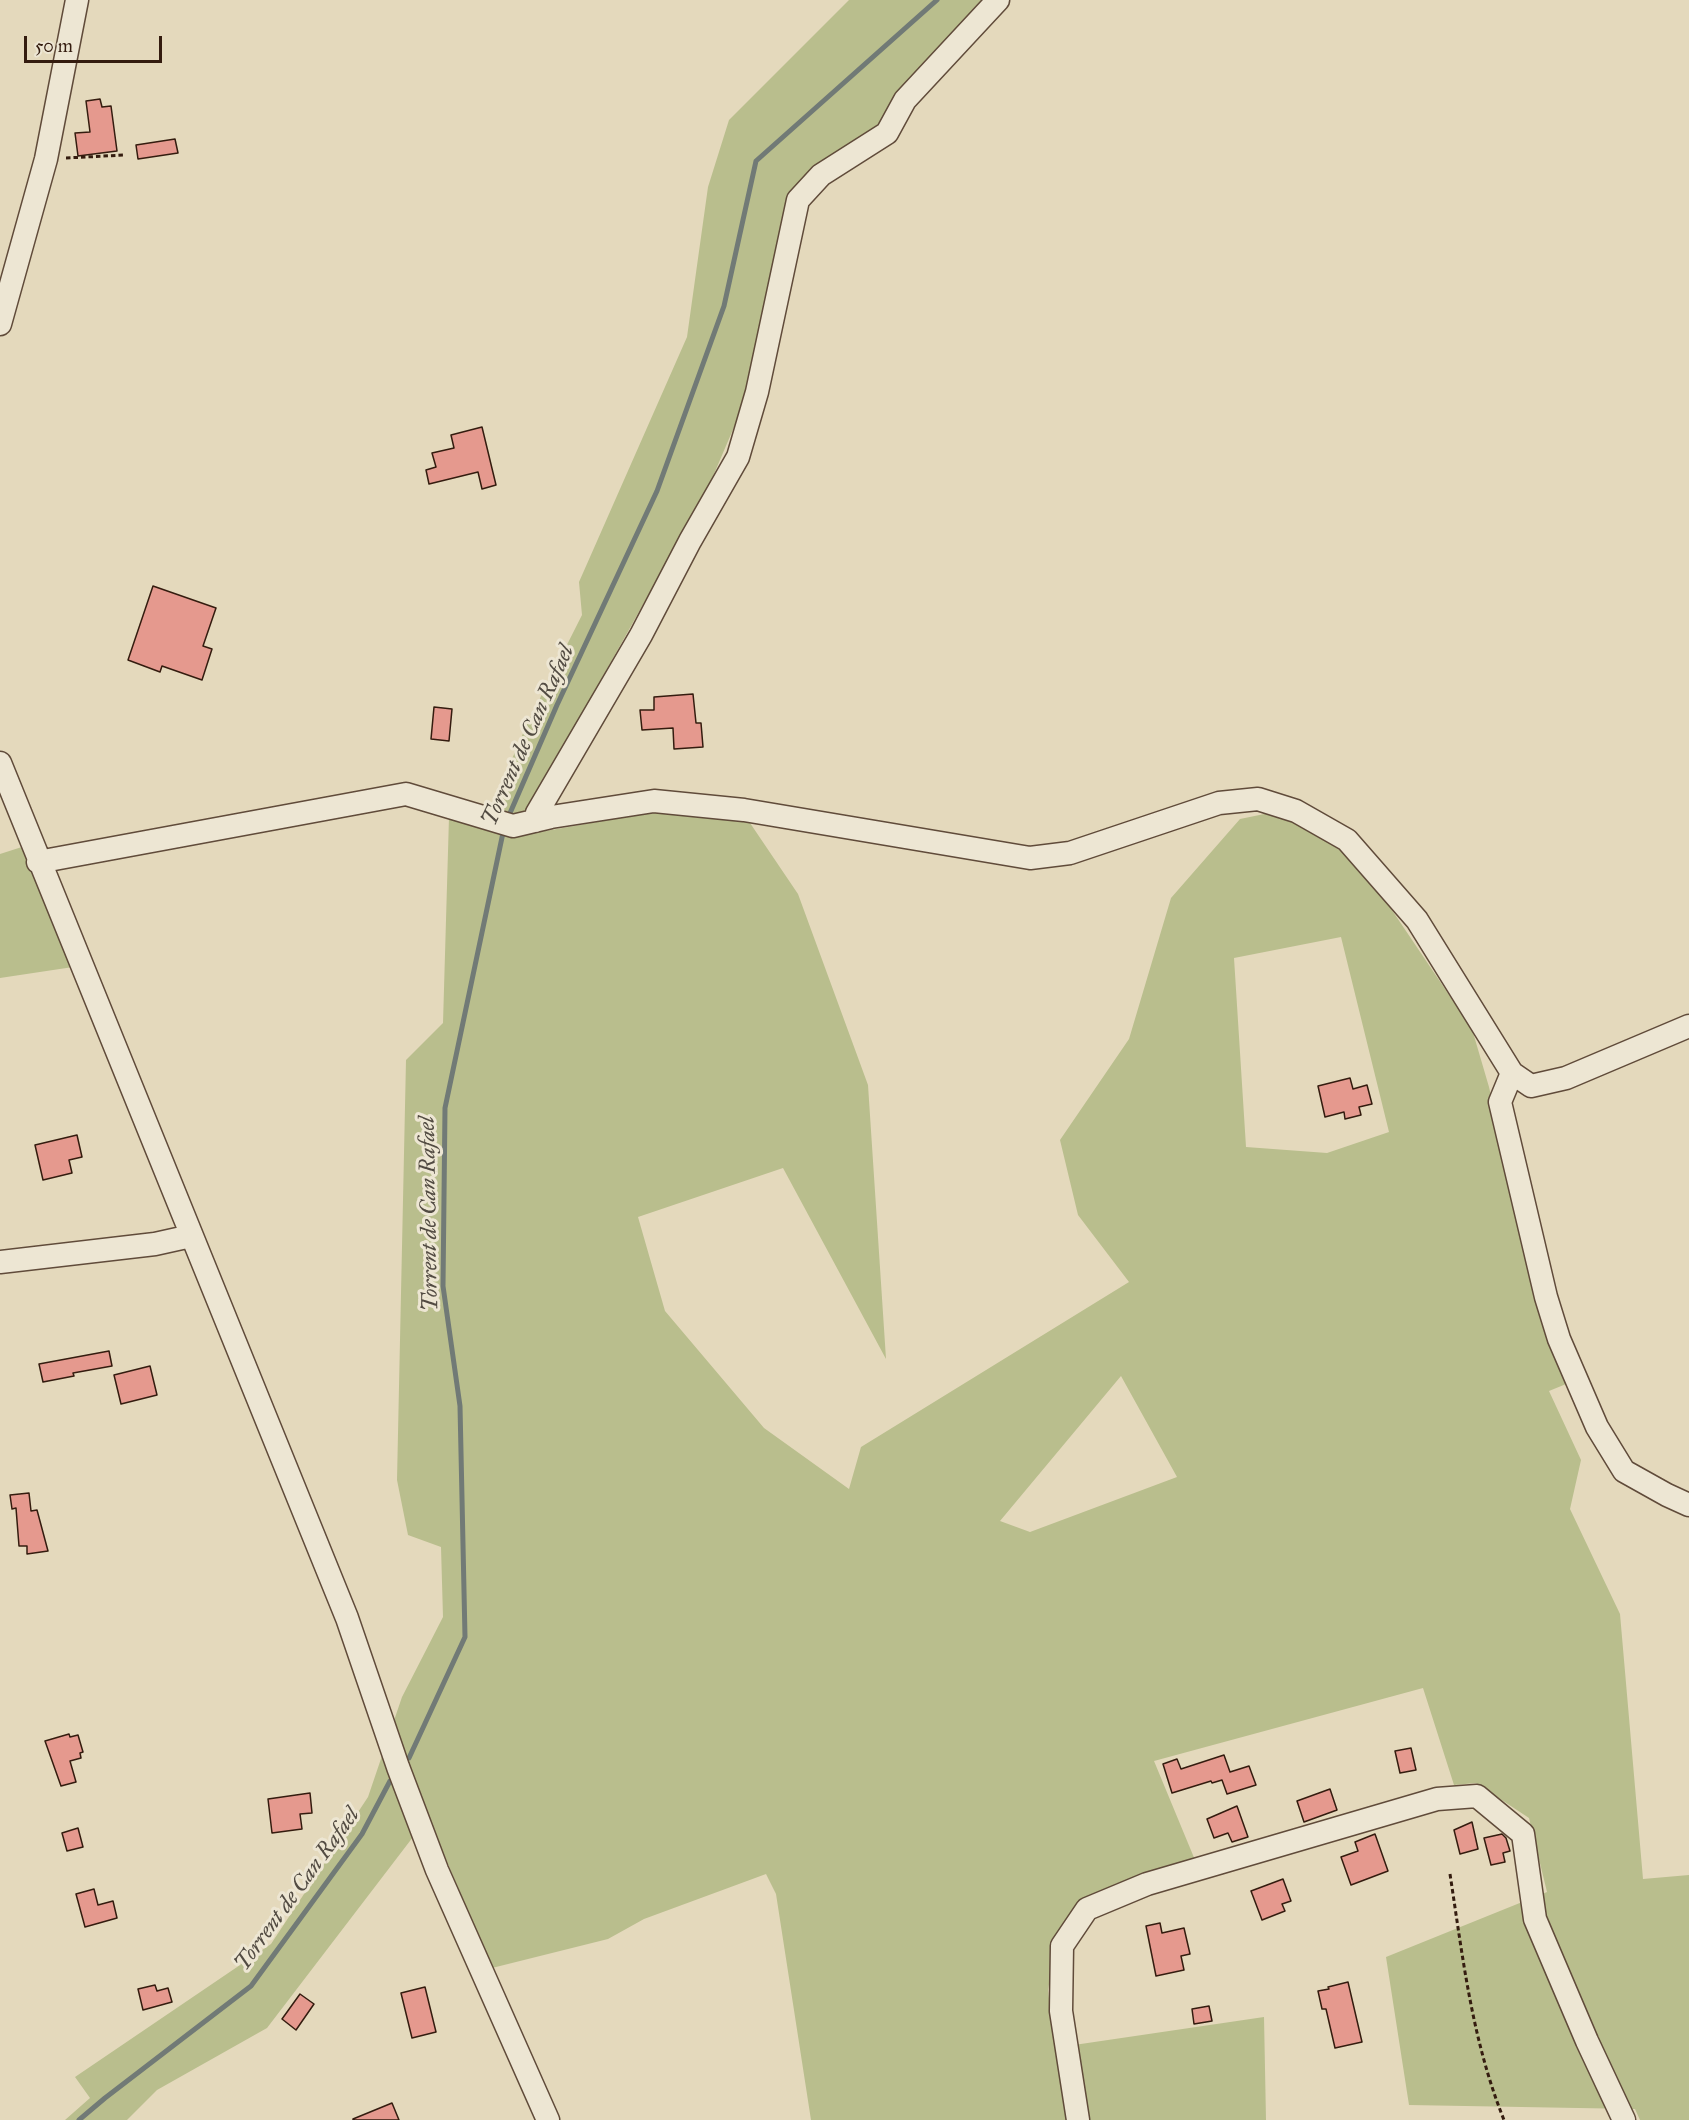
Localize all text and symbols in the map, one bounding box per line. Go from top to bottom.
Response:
scale bar [27,24,165,62]
text: 50 m [35,35,73,57]
water label: Torrent de Can Rafael [477,642,581,830]
water label: Torrent de Can Rafael [415,1116,445,1312]
water label: Torrent de Can Rafael [230,1803,366,1977]

